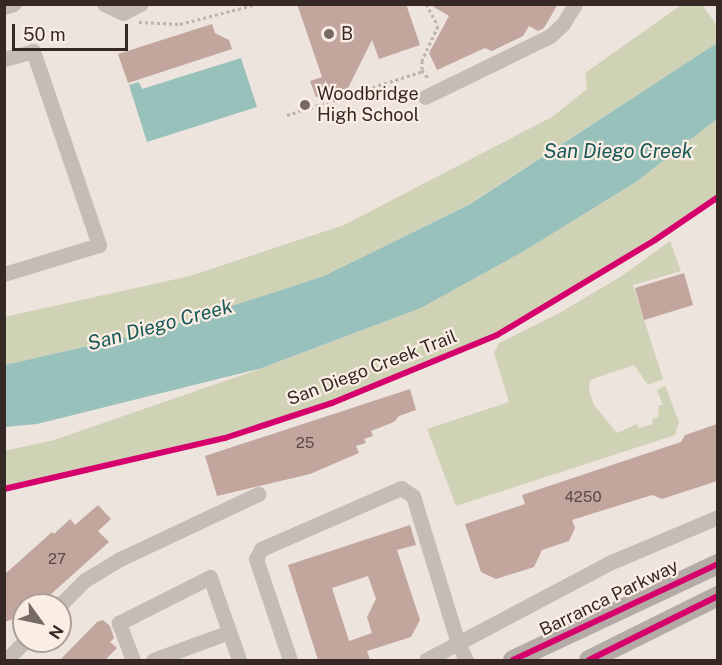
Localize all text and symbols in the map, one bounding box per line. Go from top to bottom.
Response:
scale bar [15,12,130,50]
place label: B [341,23,353,45]
text: 50 m [23,24,66,45]
marker: B [322,27,336,41]
place label: Woodbridge High School [317,84,419,127]
marker: Woodbridge High School [298,98,312,112]
water label: San Diego Creek [543,139,693,163]
water label: San Diego Creek [85,294,235,356]
street label: San Diego Creek Trail [284,326,460,410]
house number: 25 [296,434,314,452]
house number: 4250 [564,488,602,506]
house number: 27 [48,550,66,568]
street label: Barranca Parkway [536,555,682,641]
north arrow [12,593,72,653]
text: N [44,622,67,642]

